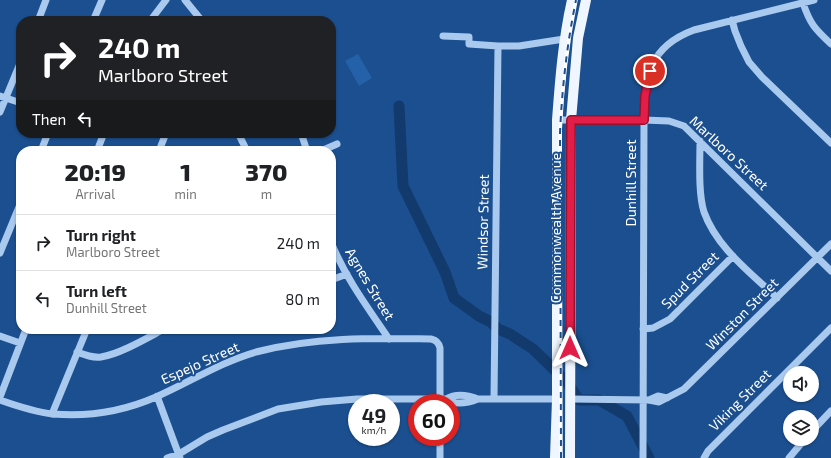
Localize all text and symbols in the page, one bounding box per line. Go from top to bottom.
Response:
text: 240 m [98,30,181,64]
icon: right [32,32,84,84]
pin [633,54,667,88]
icon: arrive [639,60,661,82]
text: Marlboro Street [98,64,228,86]
icon: left [74,108,96,130]
text: Then [32,110,66,128]
street label: Marlboro Street [687,112,772,193]
street label: Dunhill Street [622,139,639,227]
street label: Commonwealth Avenue [547,153,564,303]
text: 20:19 [65,157,126,186]
text: 1 [180,157,191,186]
text: 370 [245,157,287,186]
street label: Windsor Street [473,174,492,270]
text: Arrival [75,186,115,202]
text: min [175,186,197,202]
text: m [261,186,272,202]
text: Turn right [66,226,136,244]
icon: right [32,232,54,254]
text: 240 m [277,234,320,252]
text: Marlboro Street [66,244,160,260]
street label: Agnes Street [342,245,399,323]
street label: Spud Street [657,247,722,312]
street label: Winston Street [702,274,781,353]
text: Turn left [66,282,127,300]
icon: left [32,288,54,310]
text: 80 m [285,290,320,308]
text: Dunhill Street [66,300,147,316]
position arrow [549,327,591,369]
street label: Espejo Street [158,338,242,387]
street label: Viking Street [705,365,774,434]
map controls [783,366,819,446]
button: sound [783,366,819,402]
speed limit sign: 60 [408,394,460,446]
text: 49 [362,403,386,427]
button: layers [783,410,819,446]
text: km/h [362,424,386,436]

